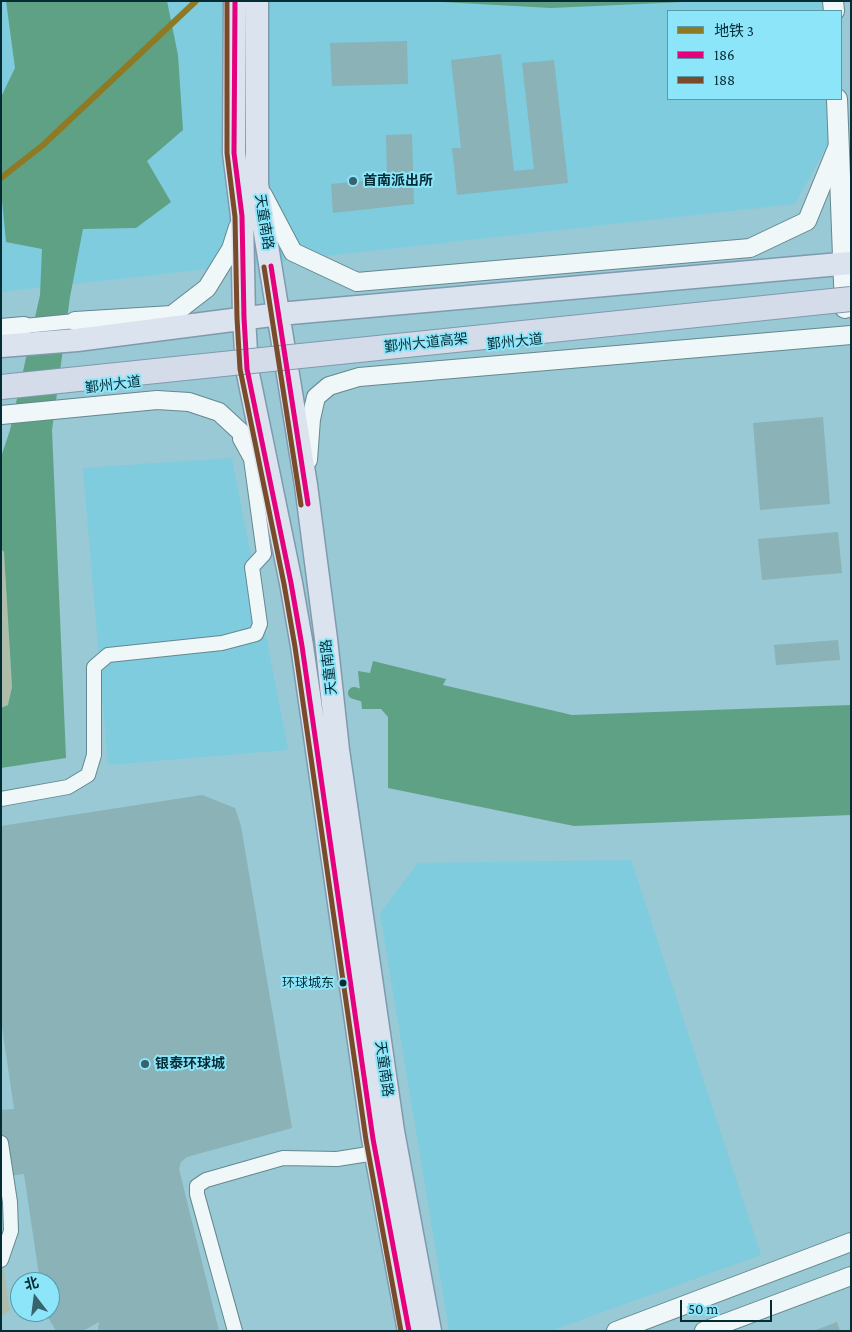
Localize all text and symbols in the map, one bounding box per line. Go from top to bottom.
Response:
legend [667,10,842,100]
text: 地铁 3 [714,23,754,39]
text: 186 [714,47,735,63]
text: 188 [714,72,735,88]
place label: 首南派出所 [363,173,433,189]
marker: 首南派出所 [347,175,359,187]
street label: 天童南路 [251,193,277,251]
street label: 鄞州大道高架 [383,330,469,356]
street label: 鄞州大道 [486,331,544,353]
street label: 鄞州大道 [84,373,142,397]
street label: 天童南路 [318,638,340,696]
place label: 环球城东 [282,975,334,991]
marker: 环球城东 [338,978,348,988]
street label: 天童南路 [372,1040,396,1098]
place label: 银泰环球城 [155,1056,225,1072]
marker: 银泰环球城 [139,1058,151,1070]
north arrow [10,1272,60,1322]
text: 北 [23,1274,40,1293]
scale bar [682,1290,774,1322]
text: 50 m [688,1301,718,1317]

